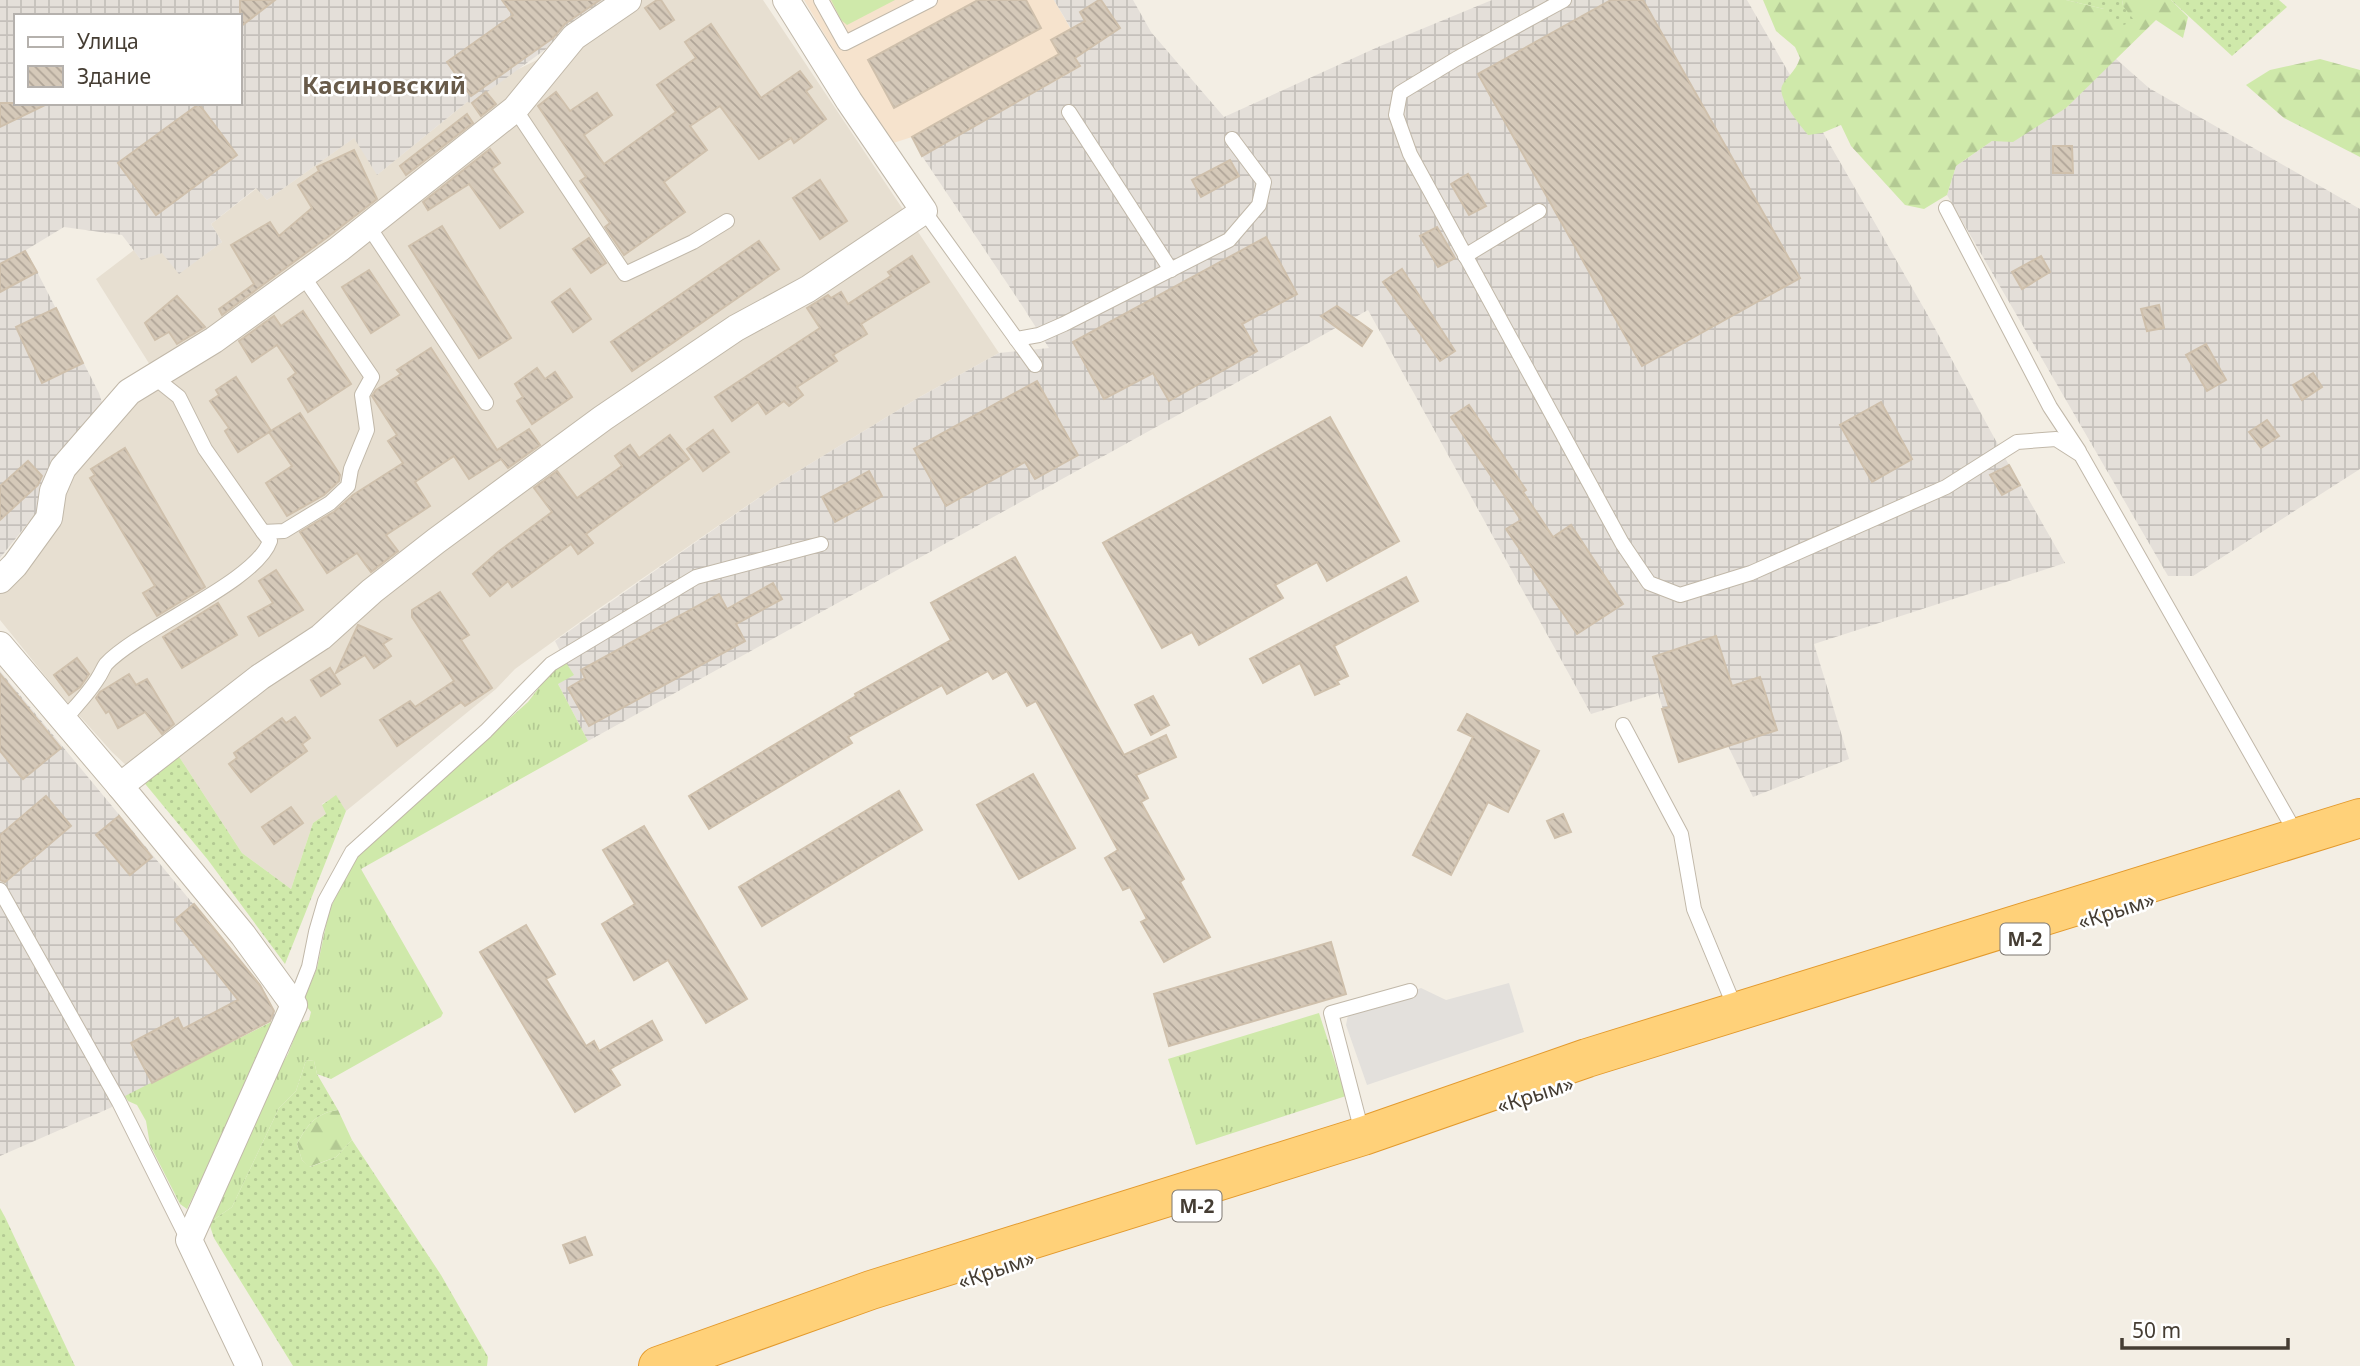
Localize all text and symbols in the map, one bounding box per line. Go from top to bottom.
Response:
legend [14,14,242,105]
text: Улица [77,27,139,55]
text: Здание [77,62,151,90]
district label: Касиновский [302,68,466,101]
street label: «Крым» [2074,884,2158,936]
road number: М-2 [2000,923,2050,954]
street label: «Крым» [1493,1068,1577,1120]
road number: М-2 [1172,1190,1222,1222]
street label: «Крым» [954,1243,1038,1295]
scale bar [2122,1306,2288,1350]
text: 50 m [2132,1316,2181,1344]

